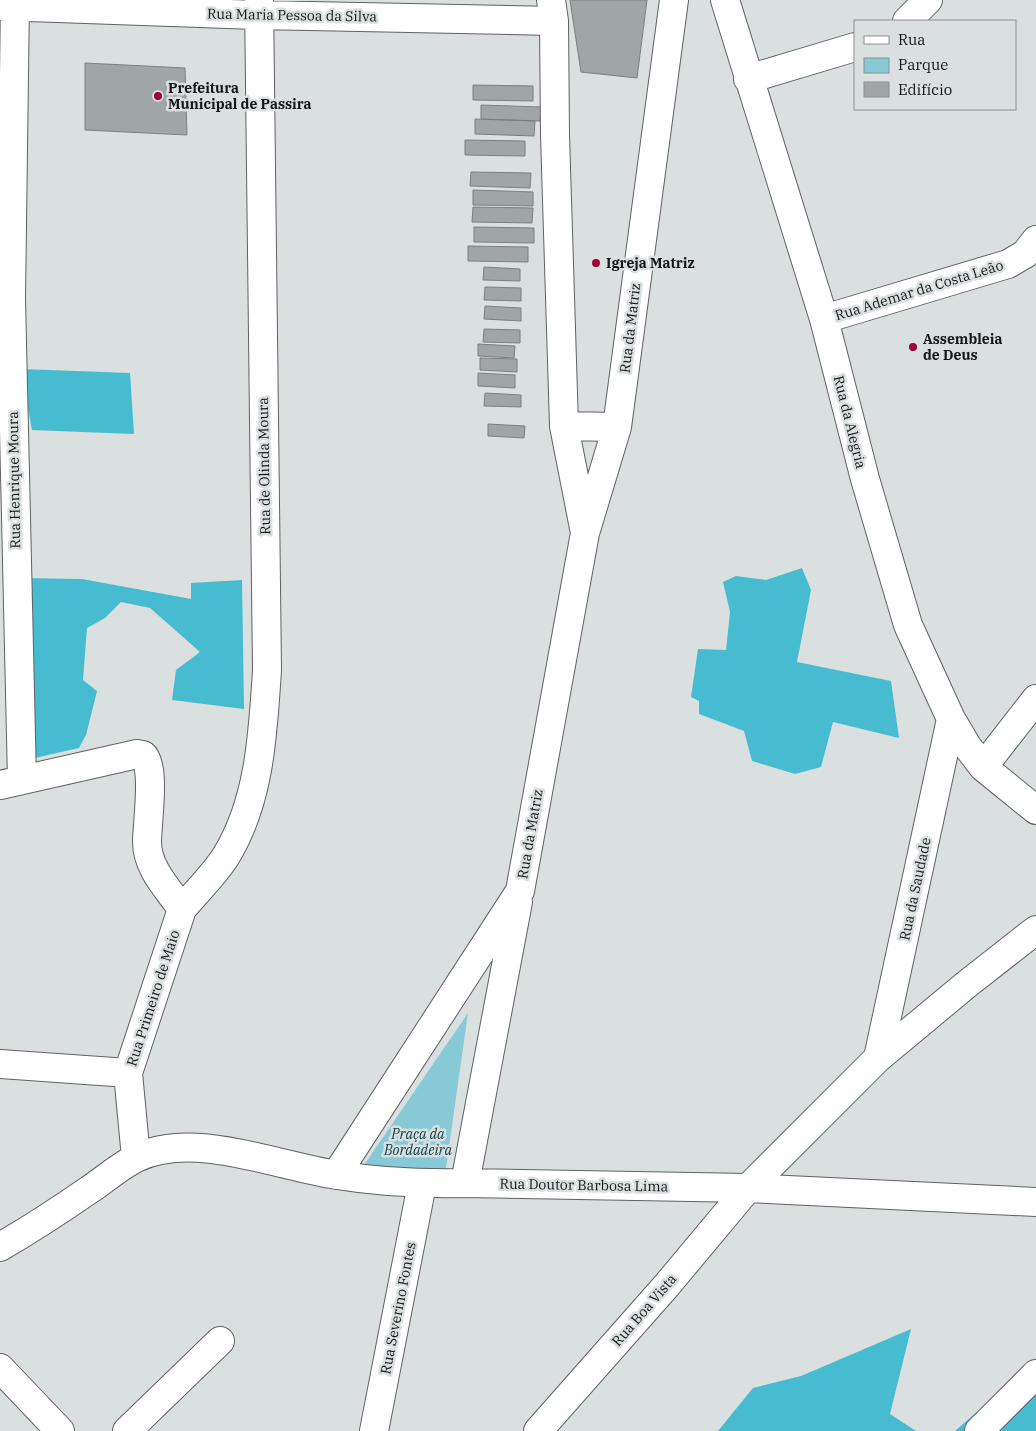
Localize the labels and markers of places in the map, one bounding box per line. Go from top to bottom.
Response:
place label: Prefeitura Municipal de Passira [168,79,312,113]
marker: Prefeitura Municipal de Passira [152,90,164,102]
place label: Igreja Matriz [606,254,695,272]
marker: Igreja Matriz [590,257,602,269]
place label: Assembleia de Deus [923,330,1002,364]
marker: Assembleia de Deus [907,341,919,353]

